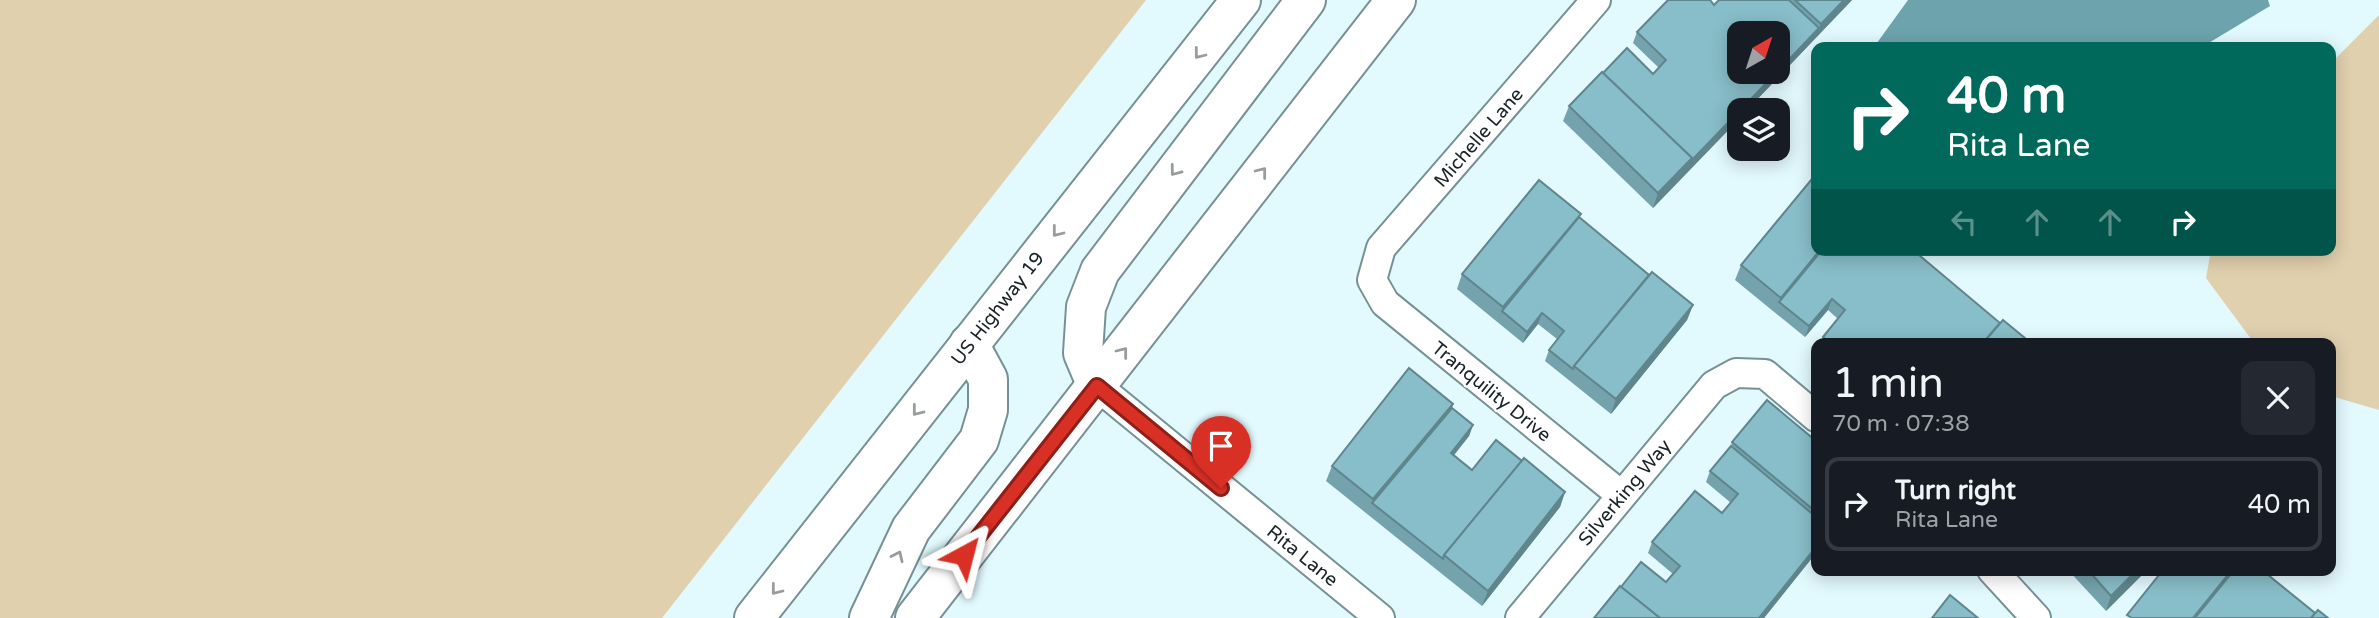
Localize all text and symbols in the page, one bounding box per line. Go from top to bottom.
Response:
north arrow [1727,21,1790,84]
map controls [1727,21,1790,161]
one-way arrow [1194,46,1207,58]
text: 40 m [1947,67,2066,126]
icon: right [1832,70,1923,161]
street label: Michelle Lane [1430,83,1528,192]
button: layers [1727,98,1790,161]
text: Rita Lane [1947,127,2090,165]
one-way arrow [1171,163,1184,176]
one-way arrow [1254,168,1267,180]
icon: left [1945,203,1983,241]
icon: ahead [2018,203,2056,241]
icon: ahead [2091,203,2129,241]
icon: right [2164,203,2202,241]
one-way arrow [1053,224,1066,237]
street label: US Highway 19 [947,248,1049,370]
street label: Tranquility Drive [1427,337,1555,447]
one-way arrow [1114,347,1127,360]
text: 1 min [1832,358,1944,409]
button: close [2241,361,2315,435]
one-way arrow [912,403,925,415]
text: 70 m · 07:38 [1832,410,1970,438]
pin [1191,416,1251,488]
icon: arrive [1202,427,1240,465]
street label: Silverking Way [1574,435,1676,550]
text: Turn right [1895,475,2016,506]
icon: right [1836,485,1874,523]
text: 40 m [2248,489,2311,520]
text: Rita Lane [1895,506,1998,534]
position arrow [927,518,1001,592]
street label: Rita Lane [1262,520,1342,591]
one-way arrow [890,551,904,563]
one-way arrow [772,582,785,594]

